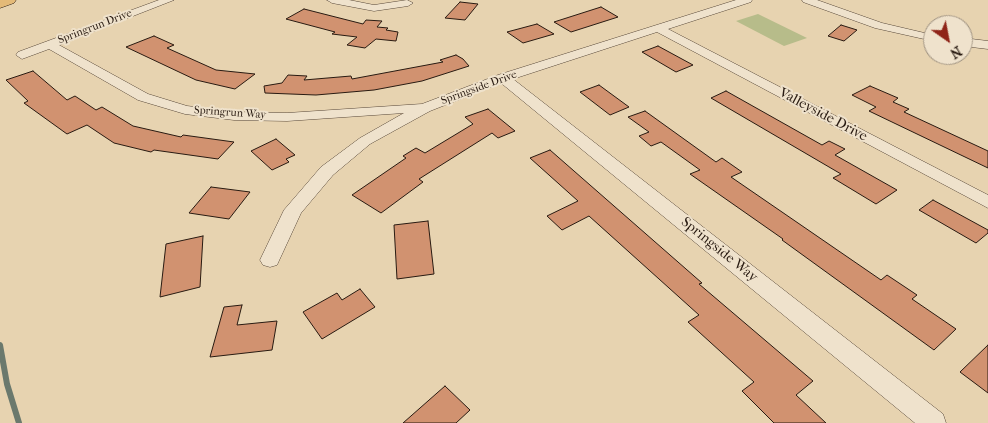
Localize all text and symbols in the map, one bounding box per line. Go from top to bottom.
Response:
street label: Springrun Drive [56,7,134,47]
north arrow [923,15,973,65]
text: N [947,42,965,62]
street label: Springside Drive [439,68,519,108]
street label: Valleyside Drive [776,85,870,145]
street label: Springrun Way [193,104,267,122]
street label: Springside Way [677,214,761,286]

